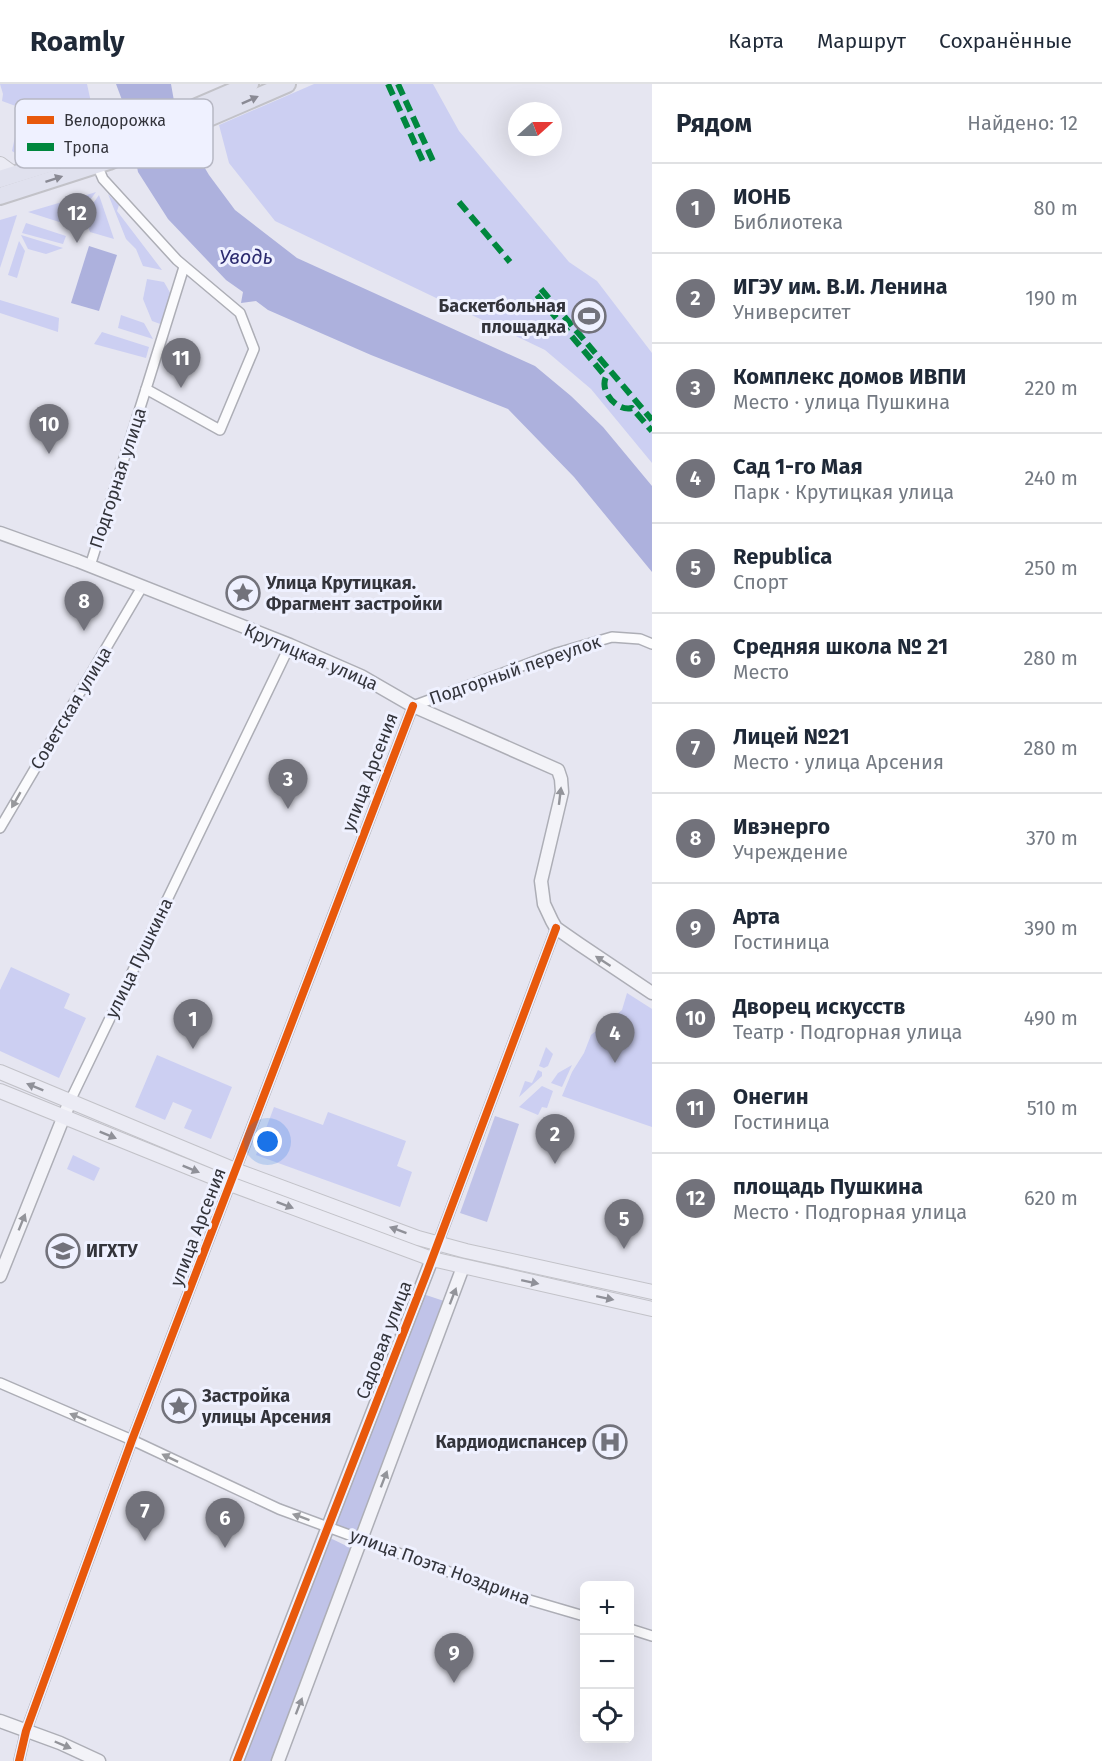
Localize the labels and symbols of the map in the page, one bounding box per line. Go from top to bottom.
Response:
one-way arrow [241,95,259,105]
legend [15,99,213,168]
north arrow [508,102,562,156]
text: Велодорожка [64,111,166,130]
text: Тропа [64,138,109,157]
one-way arrow [45,173,63,183]
pin: 12 [58,194,97,243]
water label: Уводь [219,245,273,269]
place label: Баскетбольная площадка [439,295,566,338]
sports icon: Баскетбольная площадка [571,298,607,334]
pin: 11 [162,338,201,388]
pin: 10 [29,404,68,454]
street label: Подгорная улица [85,405,151,551]
place label: Улица Крутицкая. Фрагмент застройки [265,572,443,615]
place icon: Улица Крутицкая. Фрагмент застройки [225,575,261,611]
pin: 8 [64,582,104,631]
street label: Крутицкая улица [241,619,381,695]
street label: Подгорный переулок [426,630,604,710]
street label: Советская улица [26,642,116,774]
street label: улица Арсения [337,710,403,834]
pin: 3 [268,760,308,809]
one-way arrow [556,786,565,805]
one-way arrow [11,792,22,808]
street label: улица Пушкина [100,894,178,1022]
one-way arrow [596,955,612,967]
pin: 1 [174,1000,212,1049]
pin: 4 [596,1014,634,1063]
one-way arrow [26,1082,44,1091]
pin: 2 [536,1114,574,1164]
your location [253,1127,282,1156]
one-way arrow [99,1130,117,1140]
street label: улица Арсения [165,1165,231,1289]
one-way arrow [182,1165,200,1174]
one-way arrow [276,1200,294,1210]
pin: 5 [604,1200,644,1249]
one-way arrow [17,1212,27,1230]
one-way arrow [389,1225,407,1235]
school or university icon: ИГХТУ [45,1233,81,1269]
place label: ИГХТУ [86,1240,138,1262]
street label: Садовая улица [351,1278,417,1402]
one-way arrow [520,1278,539,1287]
one-way arrow [448,1287,458,1305]
one-way arrow [596,1294,614,1304]
place label: Застройка улицы Арсения [201,1385,331,1428]
place icon: Застройка улицы Арсения [161,1388,197,1424]
one-way arrow [69,1412,87,1422]
hospital icon: Кардиодиспансер [592,1424,628,1460]
place label: Кардиодиспансер [435,1431,587,1453]
one-way arrow [162,1454,179,1463]
one-way arrow [380,1470,390,1488]
pin: 7 [126,1492,164,1541]
pin: 6 [206,1498,244,1548]
one-way arrow [291,1512,309,1522]
street label: улица Поэта Ноздрина [347,1524,533,1610]
pin: 9 [434,1634,474,1683]
one-way arrow [295,1697,304,1715]
one-way arrow [54,1741,72,1750]

